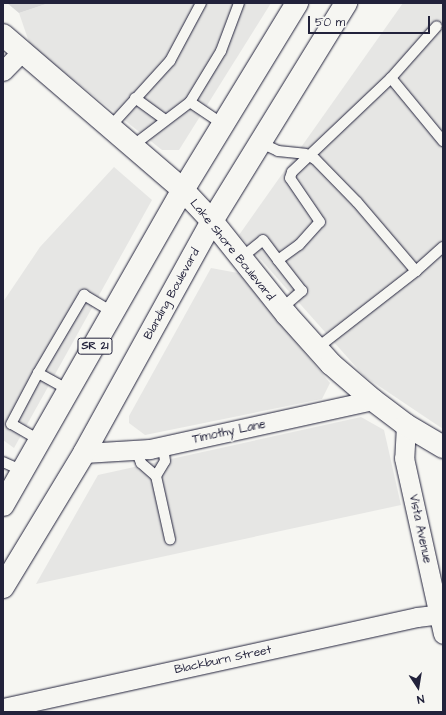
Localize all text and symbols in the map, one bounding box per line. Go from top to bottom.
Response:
scale bar [310,8,432,34]
text: 50 m [315,14,345,31]
street label: Lake Shore Boulevard [187,196,277,304]
street label: Blanding Boulevard [141,246,203,342]
road number: SR 21 [77,337,113,355]
street label: Timothy Lane [191,417,267,447]
street label: Vista Avenue [406,493,434,565]
street label: Blackburn Street [173,643,273,677]
north arrow [398,667,438,707]
text: N [416,691,426,707]

